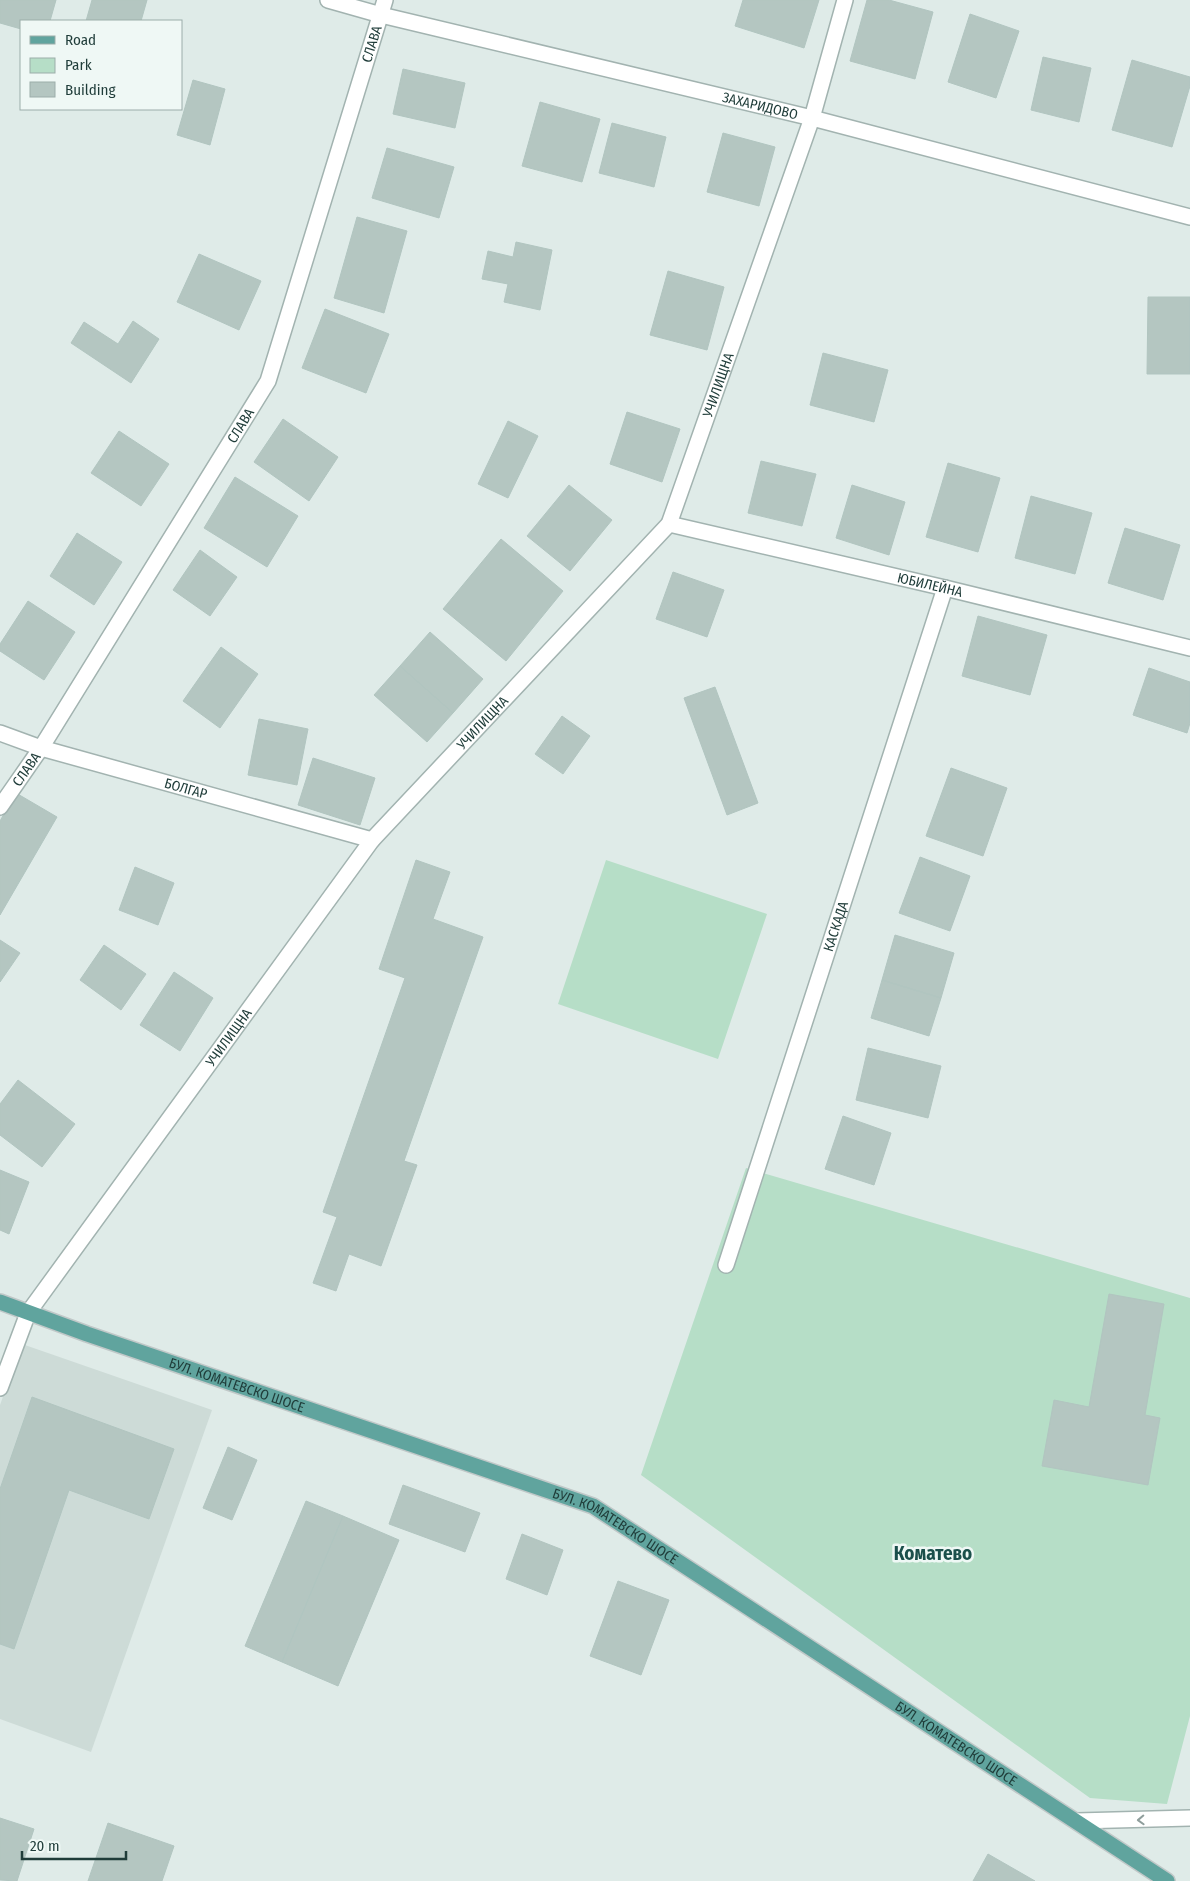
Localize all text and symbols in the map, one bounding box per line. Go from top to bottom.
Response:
legend [20,20,182,110]
street label: СЛАВА [358,23,386,65]
text: Road [65,31,96,49]
text: Park [65,56,92,74]
text: Building [65,81,116,99]
street label: ЗАХАРИДОВО [721,89,800,123]
street label: УЧИЛИЩНА [699,350,738,421]
street label: СЛАВА [224,405,258,446]
street label: ЮБИЛЕЙНА [896,569,965,601]
street label: УЧИЛИЩНА [453,692,512,754]
street label: СЛАВА [9,749,45,790]
street label: БОЛГАР [162,775,209,803]
street label: КАСКАДА [820,899,852,954]
street label: УЧИЛИЩНА [202,1005,256,1071]
street label: БУЛ. КОМАТЕВСКО ШОСЕ [167,1355,307,1416]
street label: БУЛ. КОМАТЕВСКО ШОСЕ [550,1485,681,1568]
district label: Коматево [894,1542,972,1565]
street label: БУЛ. КОМАТЕВСКО ШОСЕ [892,1698,1020,1790]
one-way arrow [1137,1814,1145,1825]
scale bar [22,1828,126,1860]
text: 20 m [30,1837,60,1855]

